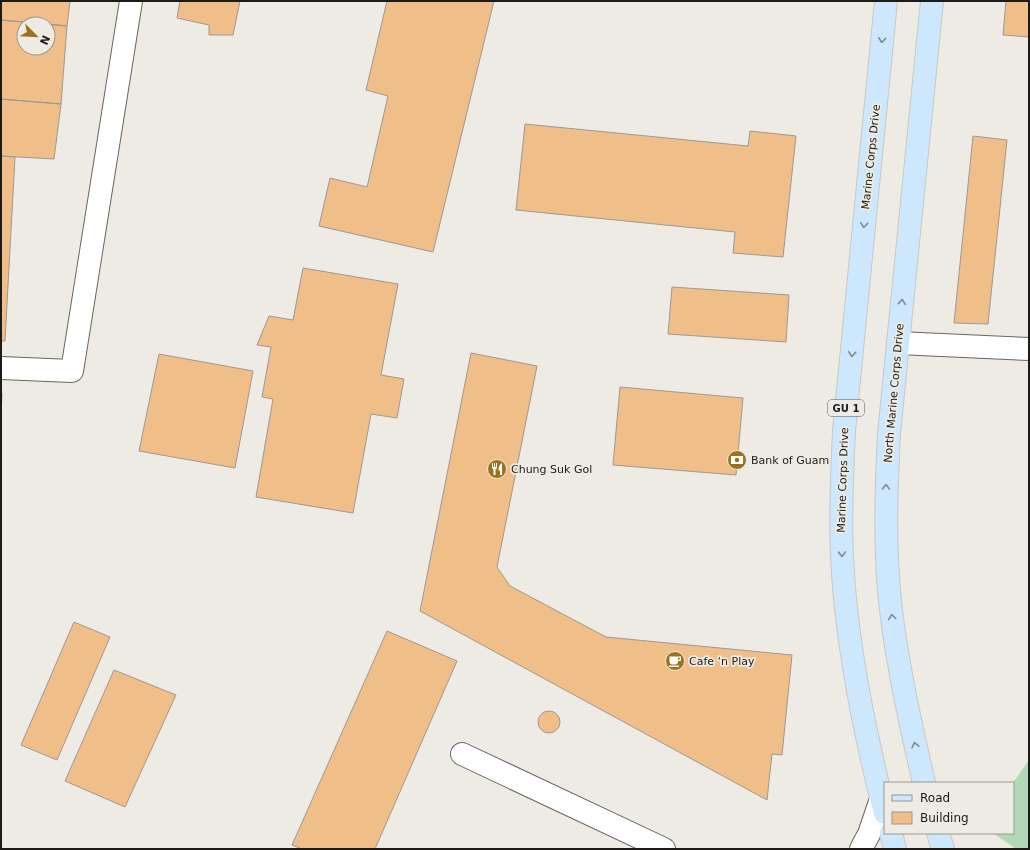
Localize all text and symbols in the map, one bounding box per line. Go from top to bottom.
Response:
north arrow [16,16,56,56]
text: N [37,33,52,47]
one-way arrow [878,37,887,43]
street label: Marine Corps Drive [859,104,883,210]
one-way arrow [860,222,869,228]
one-way arrow [897,299,906,305]
street label: North Marine Corps Drive [881,323,907,463]
one-way arrow [847,351,856,357]
road number: GU 1 [828,400,864,416]
street label: Marine Corps Drive [835,427,851,533]
bank icon: Bank of Guam [726,449,748,471]
place label: Bank of Guam [751,454,829,467]
restaurant icon: Chung Suk Gol [486,458,508,480]
place label: Chung Suk Gol [511,463,592,476]
one-way arrow [882,484,891,490]
one-way arrow [838,551,846,557]
one-way arrow [888,614,897,620]
cafe icon: Cafe ‘n Play [664,650,686,672]
place label: Cafe ‘n Play [689,655,755,668]
one-way arrow [911,742,920,749]
legend [884,782,1014,834]
text: Road [920,791,950,805]
text: Building [920,811,969,825]

